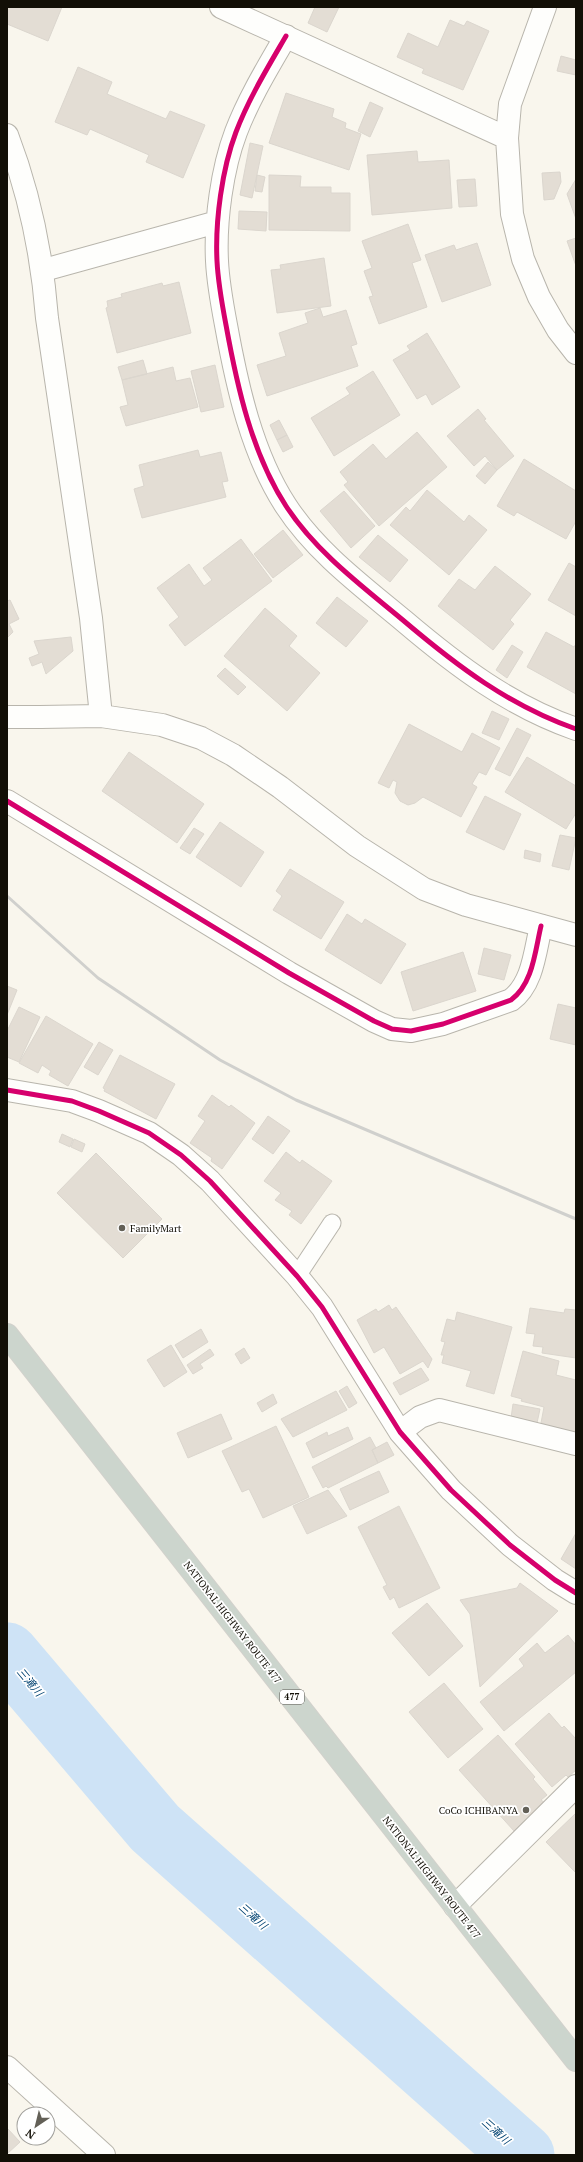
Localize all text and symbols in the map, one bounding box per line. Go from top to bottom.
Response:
place label: FamilyMart [130,1222,182,1235]
marker: FamilyMart [117,1223,127,1233]
street label: NATIONAL HIGHWAY ROUTE 477 [181,1559,284,1686]
water label: 三滝川 [14,1665,47,1700]
road number: 477 [280,1690,304,1704]
place label: CoCo ICHIBANYA [439,1804,518,1817]
marker: CoCo ICHIBANYA [521,1805,531,1815]
street label: NATIONAL HIGHWAY ROUTE 477 [380,1814,483,1941]
water label: 三滝川 [236,1900,271,1933]
north arrow [16,2106,56,2146]
water label: 三滝川 [479,2115,514,2148]
text: N [22,2126,38,2142]

